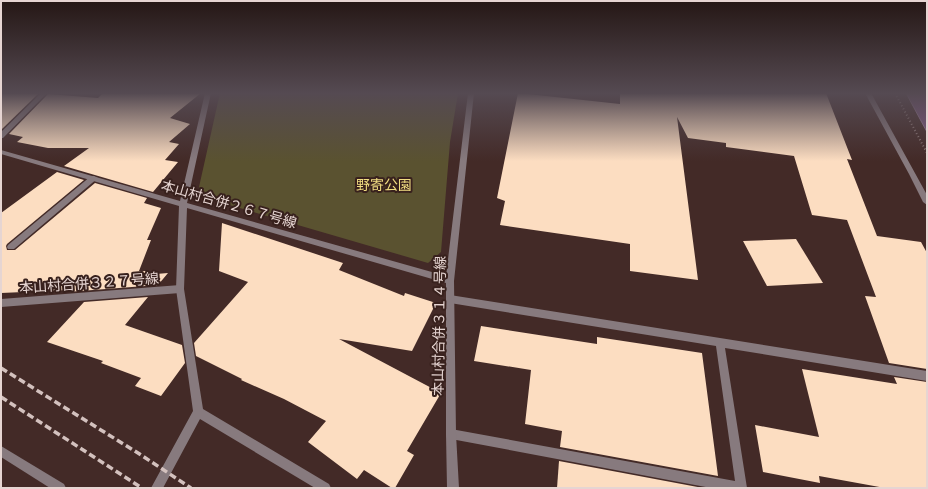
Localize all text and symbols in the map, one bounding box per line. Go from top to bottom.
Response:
street label: 本山村合併２６７号線 [160,177,298,231]
park label: 野寄公園 [356,177,412,193]
street label: 本山村合併３１４号線 [430,256,448,396]
street label: 本山村合併３２７号線 [19,270,159,296]

